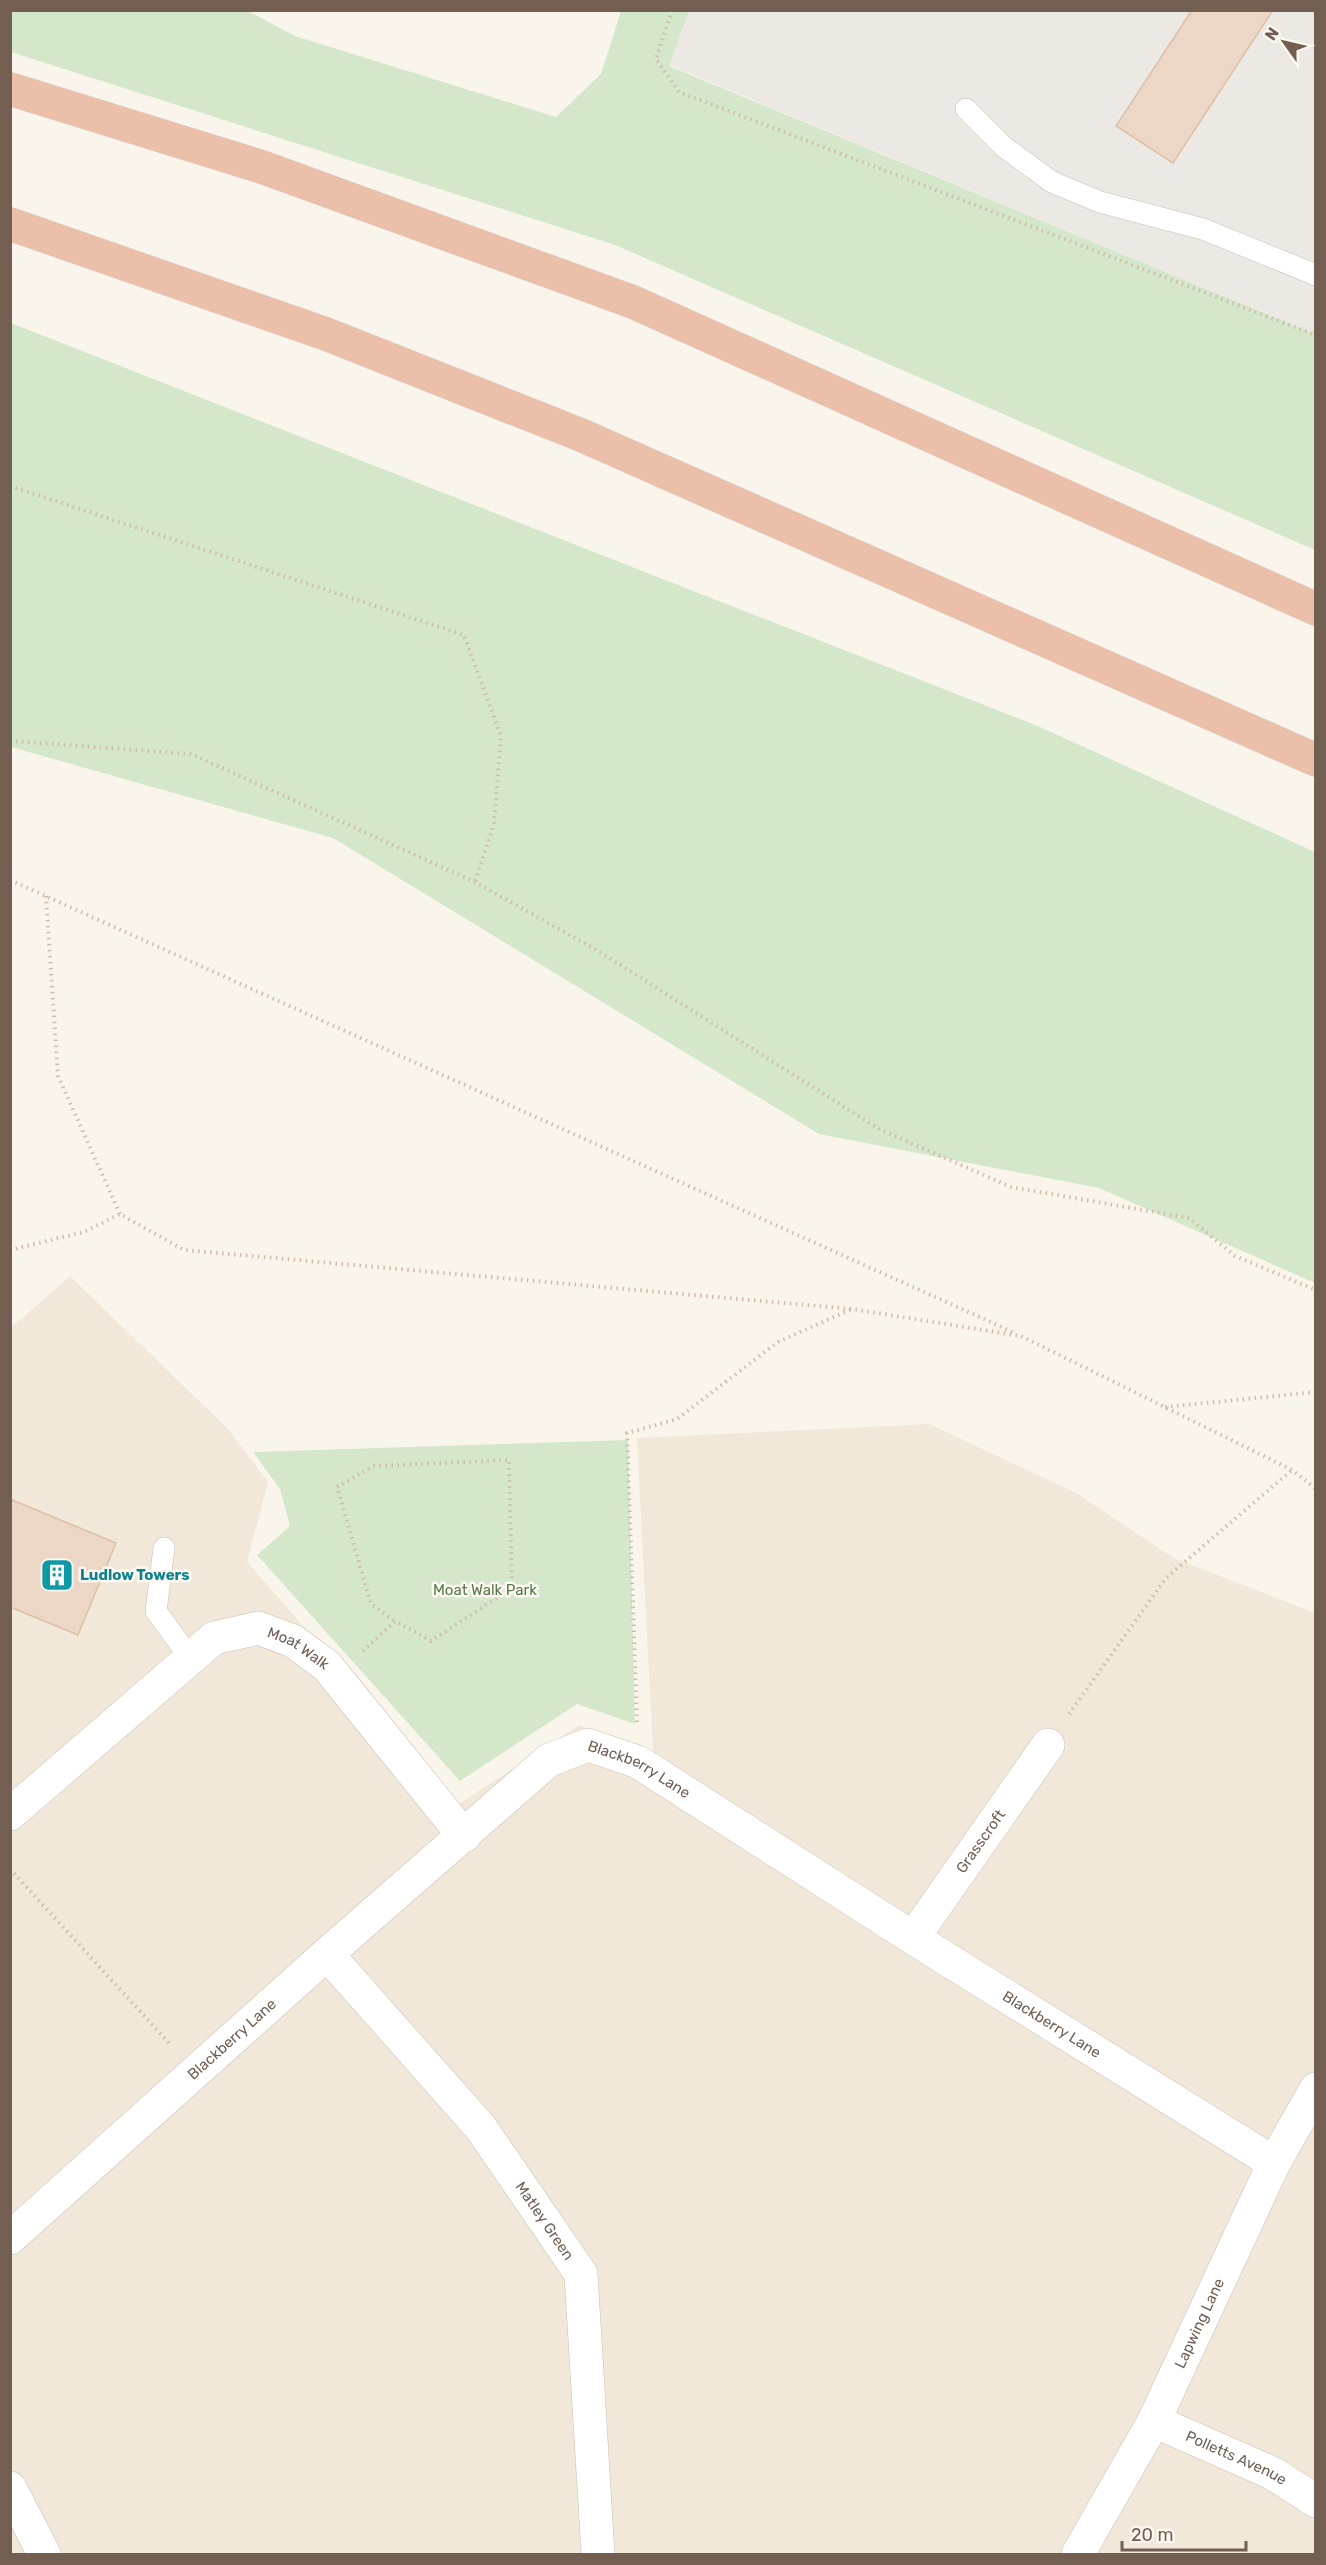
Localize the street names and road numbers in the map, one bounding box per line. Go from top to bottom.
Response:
street label: Moat Walk [265,1623,333,1674]
street label: Blackberry Lane [586,1737,694,1802]
street label: Grasscroft [952,1806,1009,1877]
street label: Blackberry Lane [999,1987,1104,2062]
street label: Blackberry Lane [184,1995,280,2083]
street label: Matley Green [512,2178,578,2264]
street label: Lapwing Lane [1171,2275,1228,2371]
street label: Polletts Avenue [1183,2427,1290,2489]

